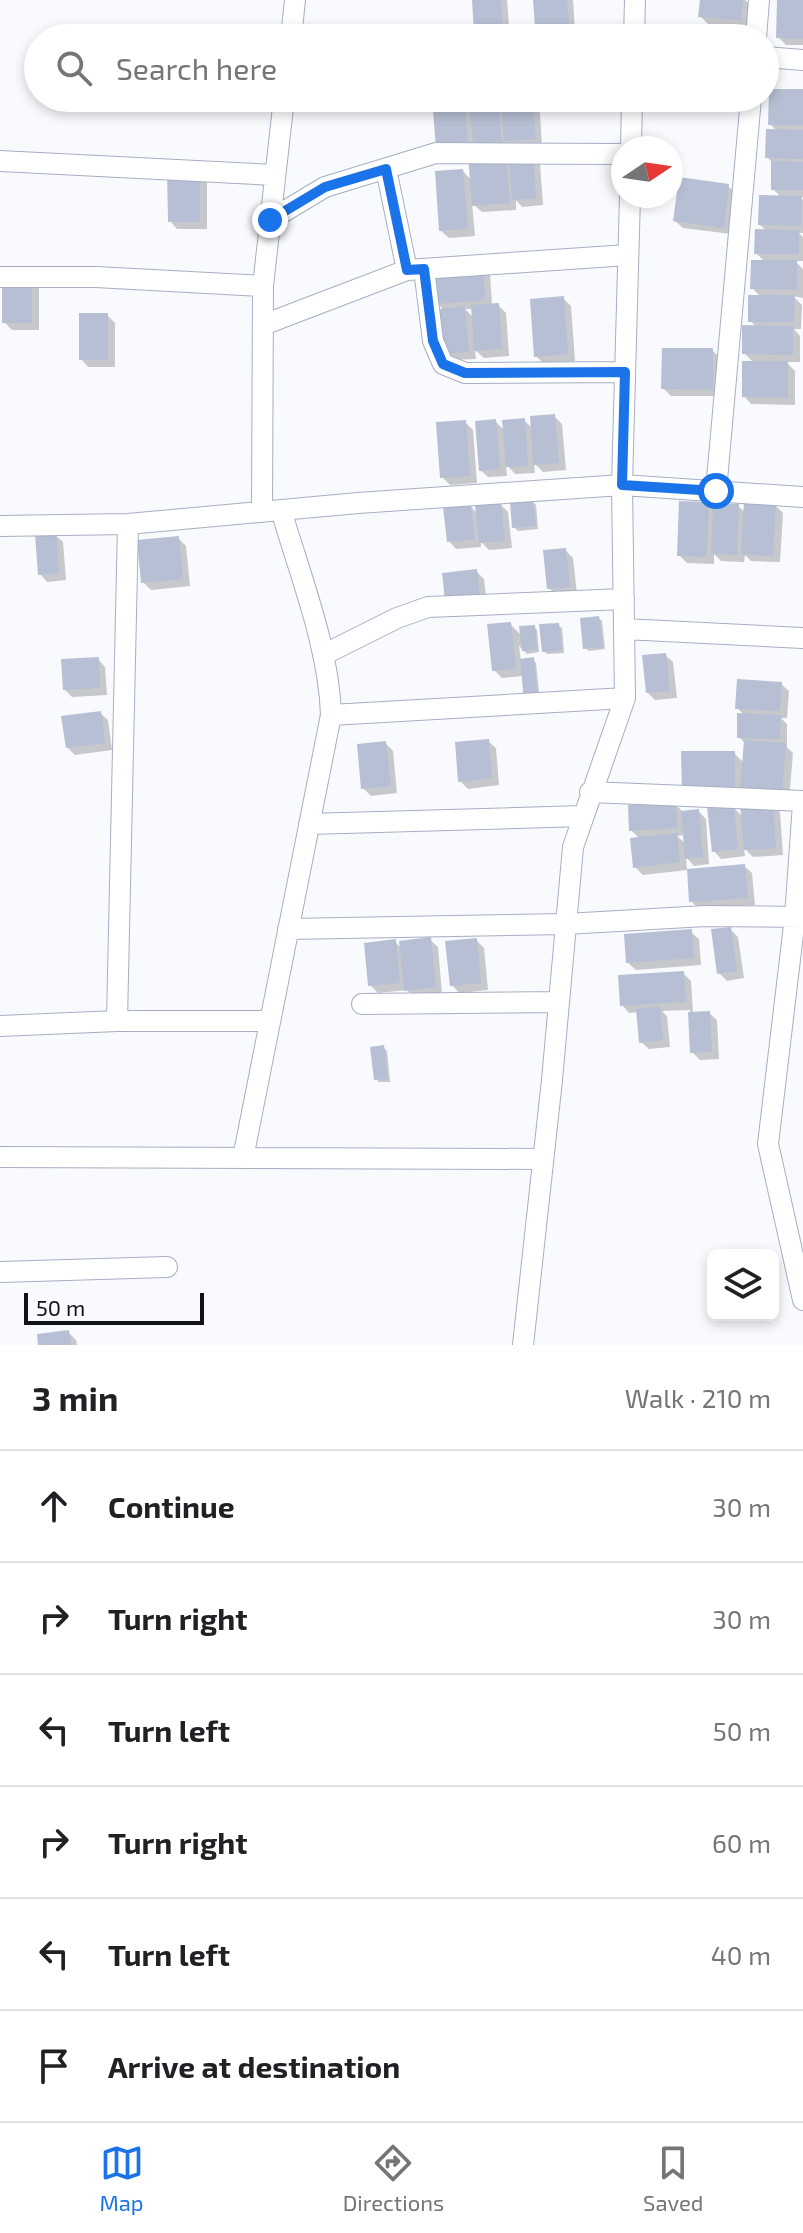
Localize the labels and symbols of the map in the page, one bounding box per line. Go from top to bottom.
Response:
north arrow [611,136,683,208]
route end [252,202,288,238]
route start [698,473,734,509]
scale bar [24,1289,204,1325]

